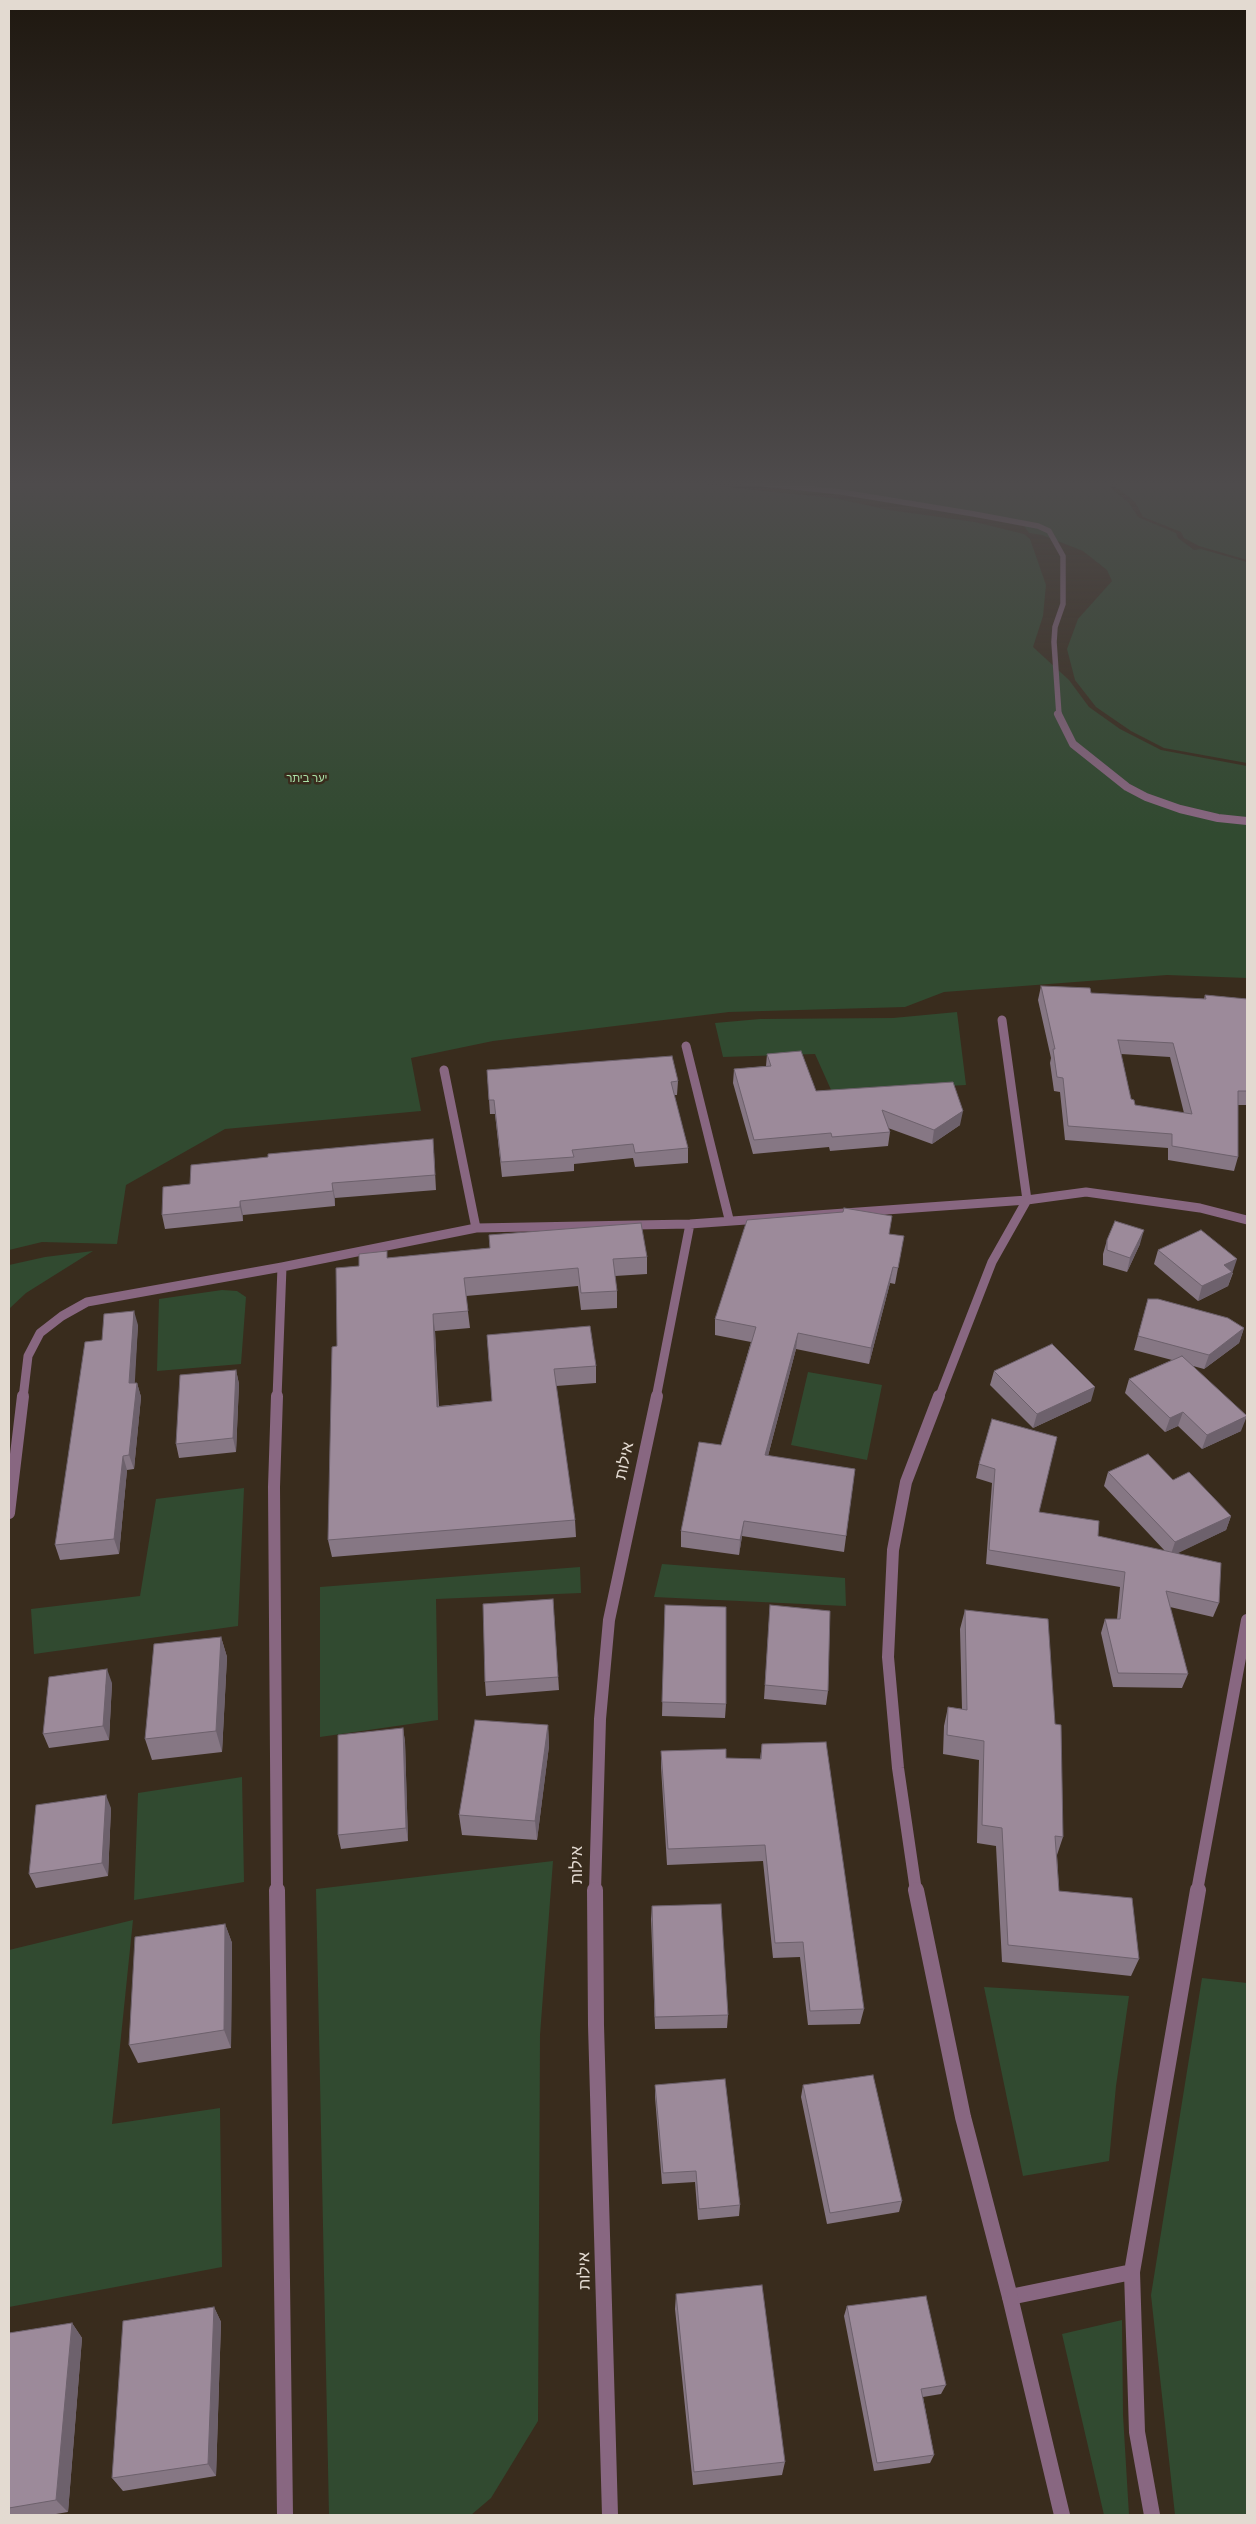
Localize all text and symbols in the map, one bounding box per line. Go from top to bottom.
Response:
park label: יער ביתר [287,772,327,786]
street label: אילות [612,1440,638,1482]
street label: אילות [568,1846,588,1884]
street label: אילות [575,2252,595,2290]

